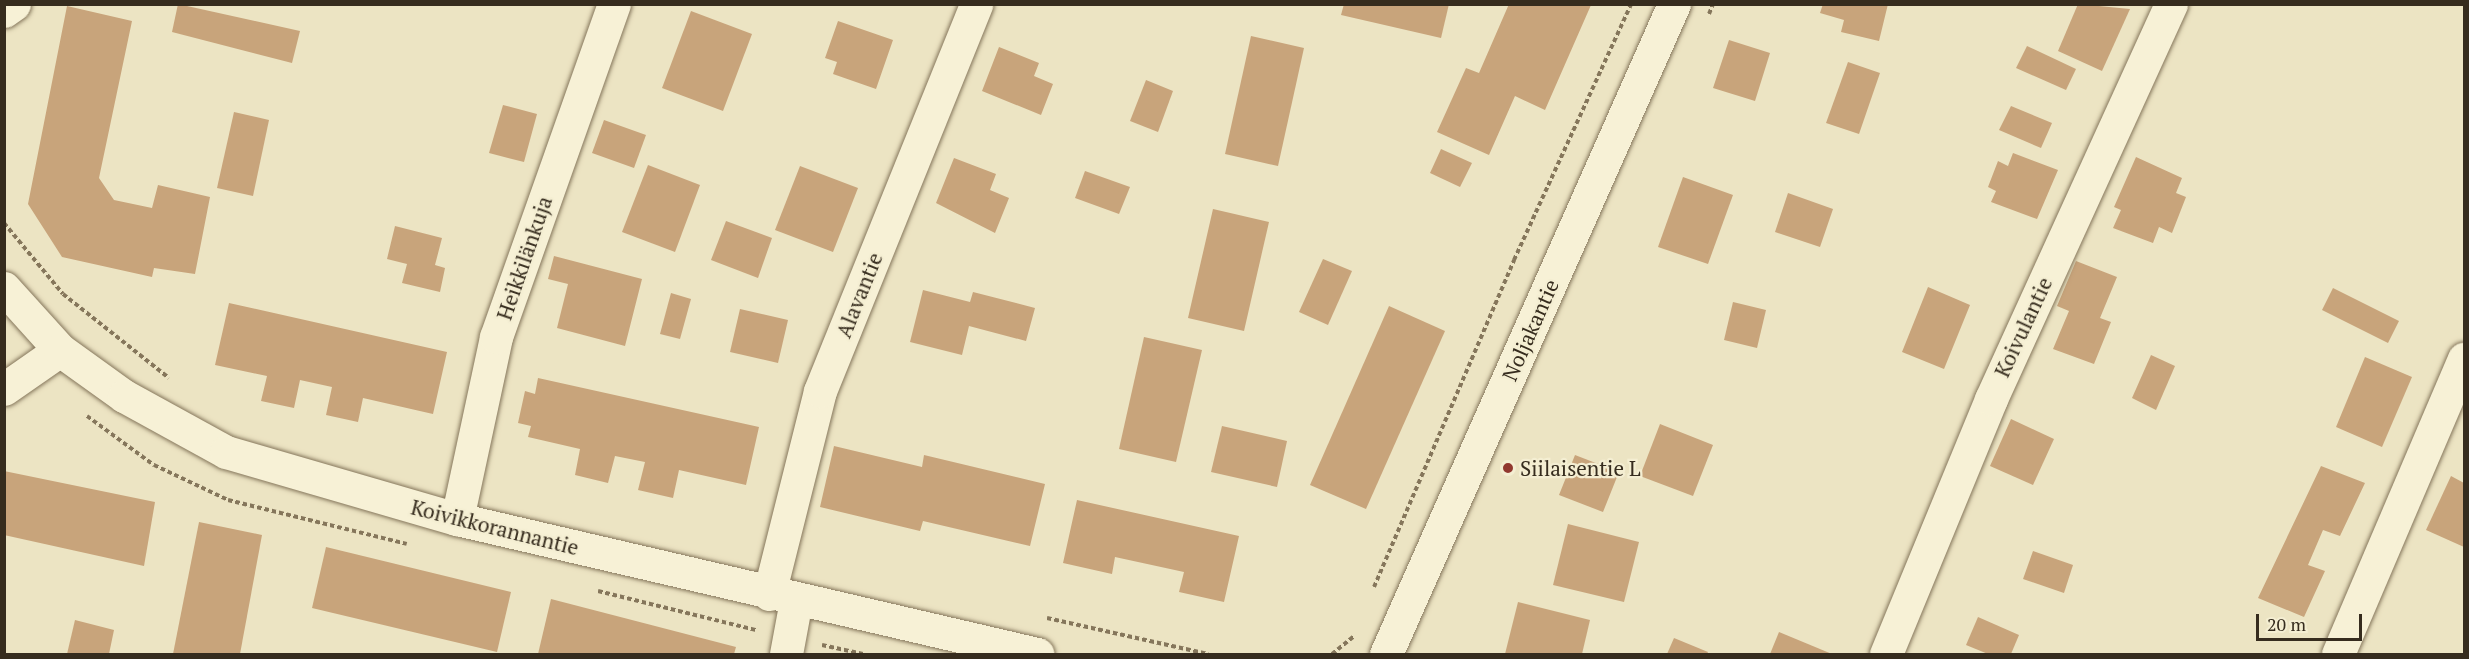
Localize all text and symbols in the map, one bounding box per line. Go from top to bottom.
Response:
street label: Heikkilänkuja [491,193,557,323]
street label: Alavantie [831,249,887,341]
street label: Koivulantie [1989,273,2057,381]
street label: Noljakantie [1496,275,1564,385]
place label: Siilaisentie L [1520,455,1641,481]
marker: Siilaisentie L [1501,461,1515,475]
street label: Koivikkorannantie [409,494,581,560]
scale bar [2259,602,2366,640]
text: 20 m [2267,612,2306,636]

